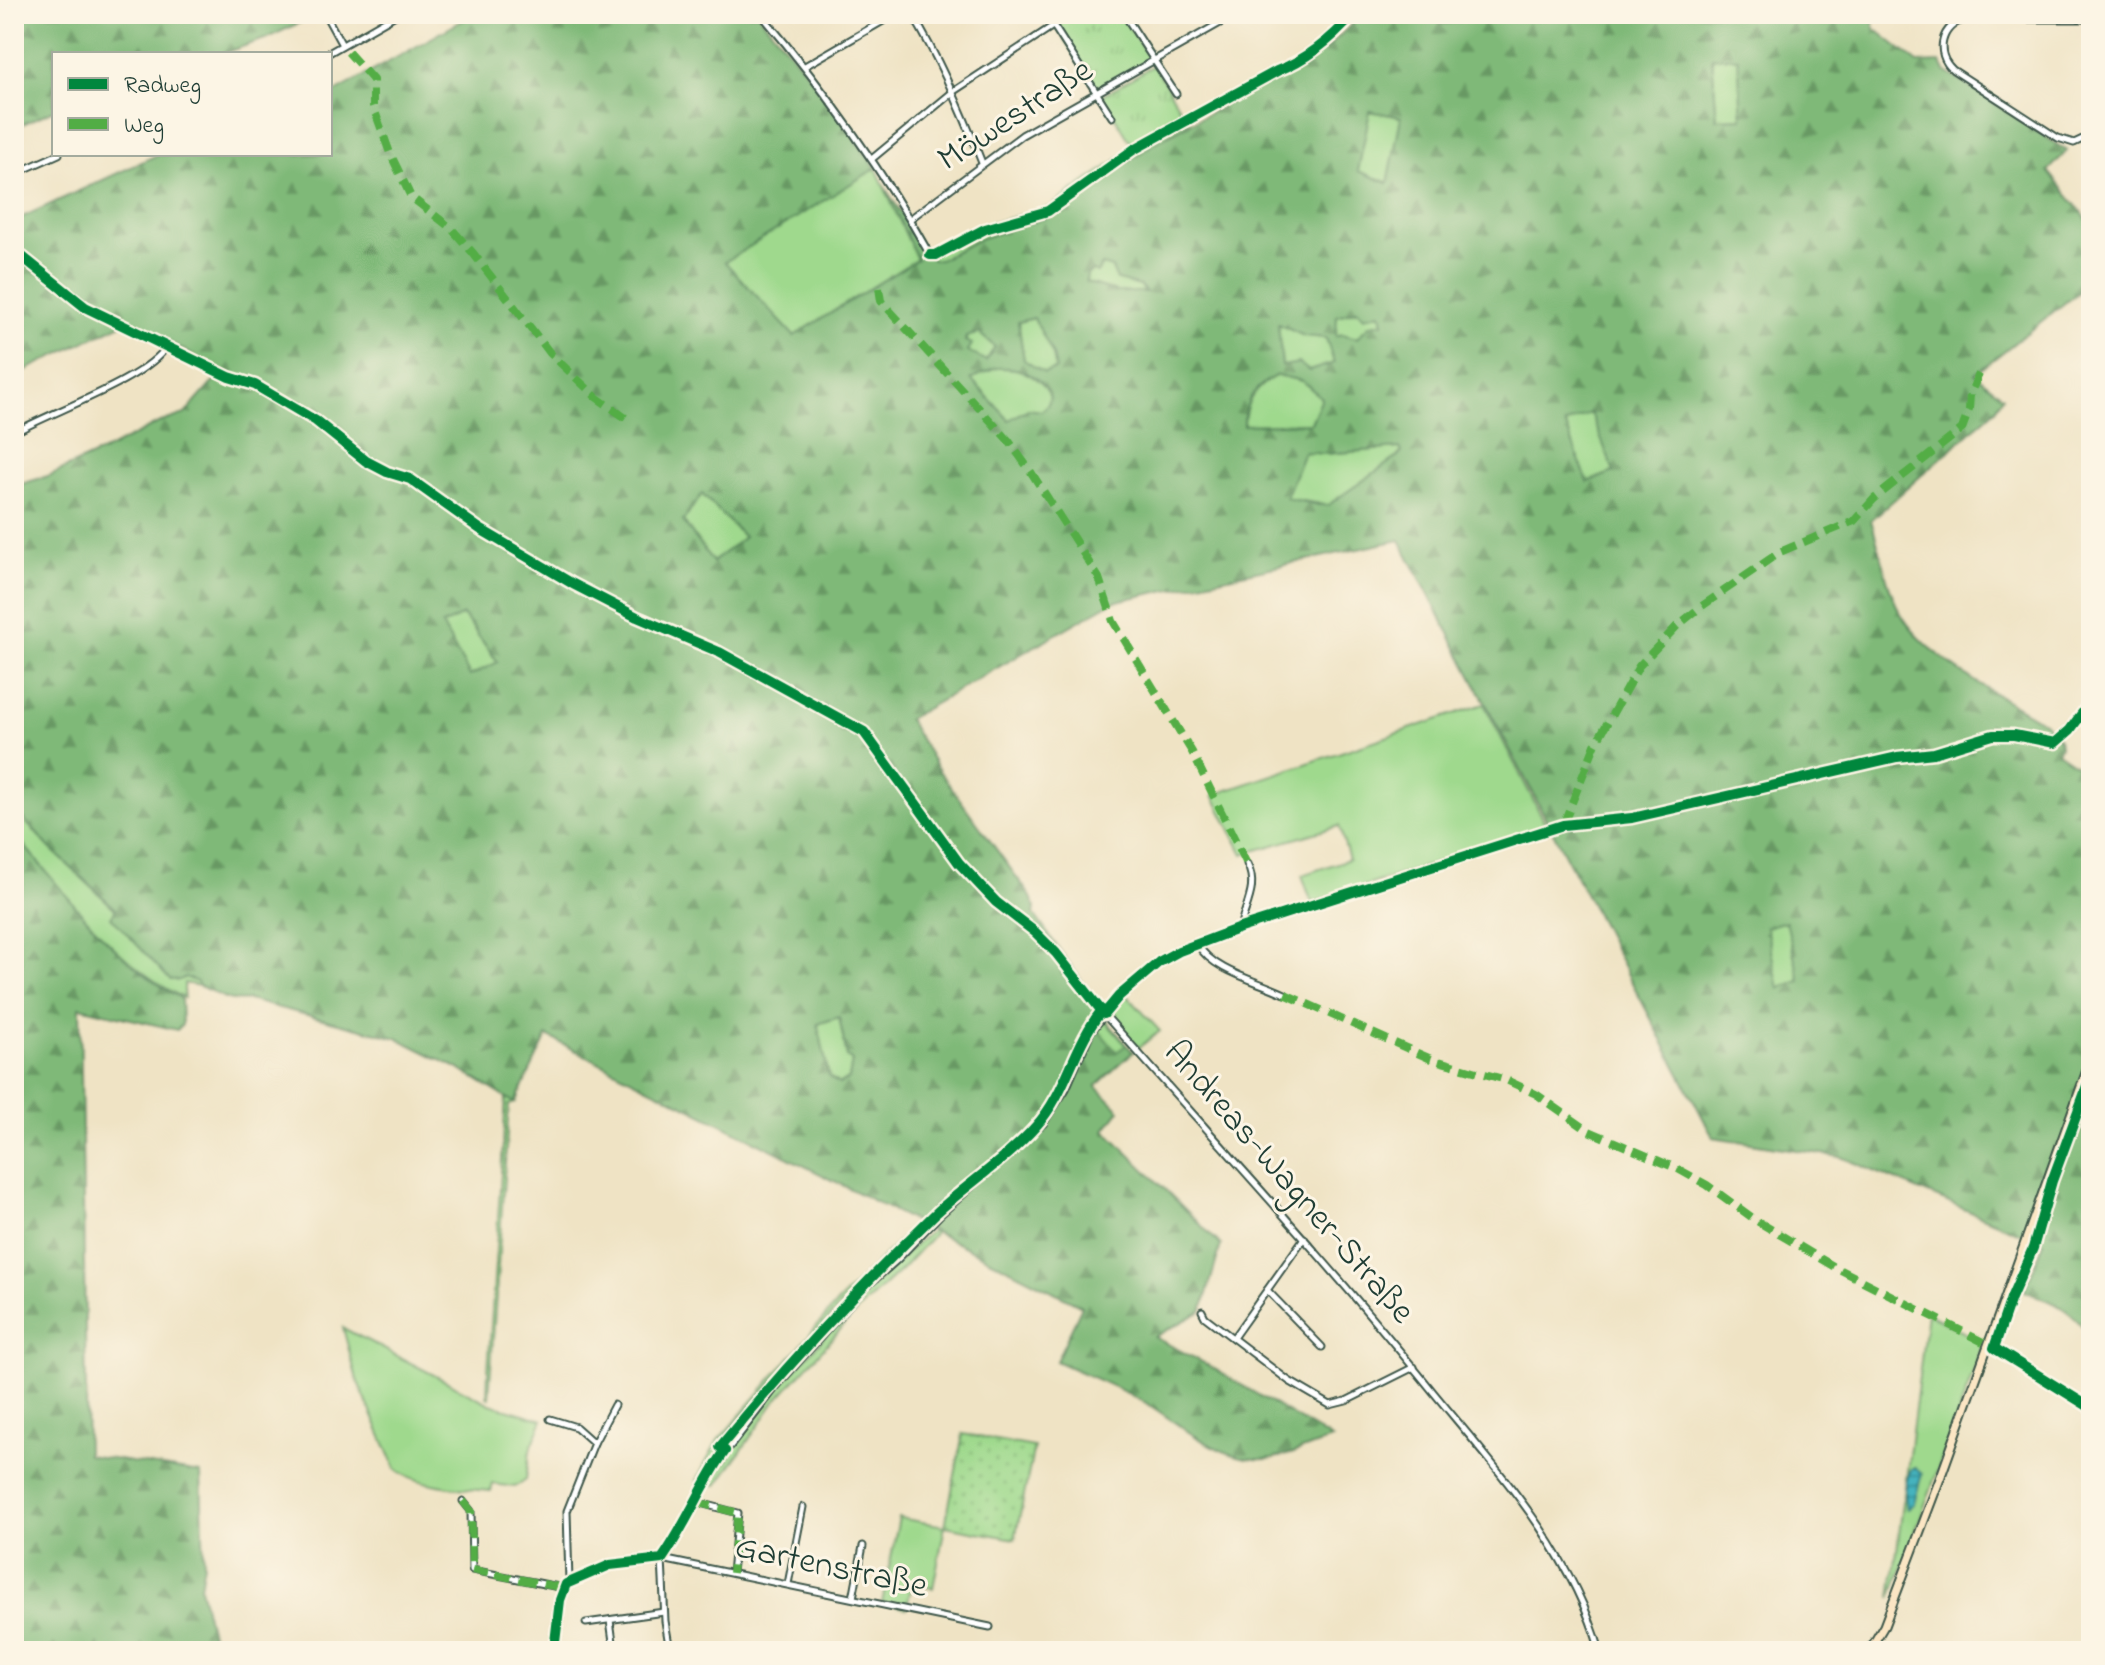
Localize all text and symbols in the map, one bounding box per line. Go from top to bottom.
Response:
street label: Möwestraße [928,45,1105,186]
legend [52,52,332,156]
text: Radweg [124,69,201,104]
text: Weg [124,109,164,144]
street label: Andreas-Wagner-Straße [1149,1029,1427,1337]
street label: Gartenstraße [730,1522,933,1614]

